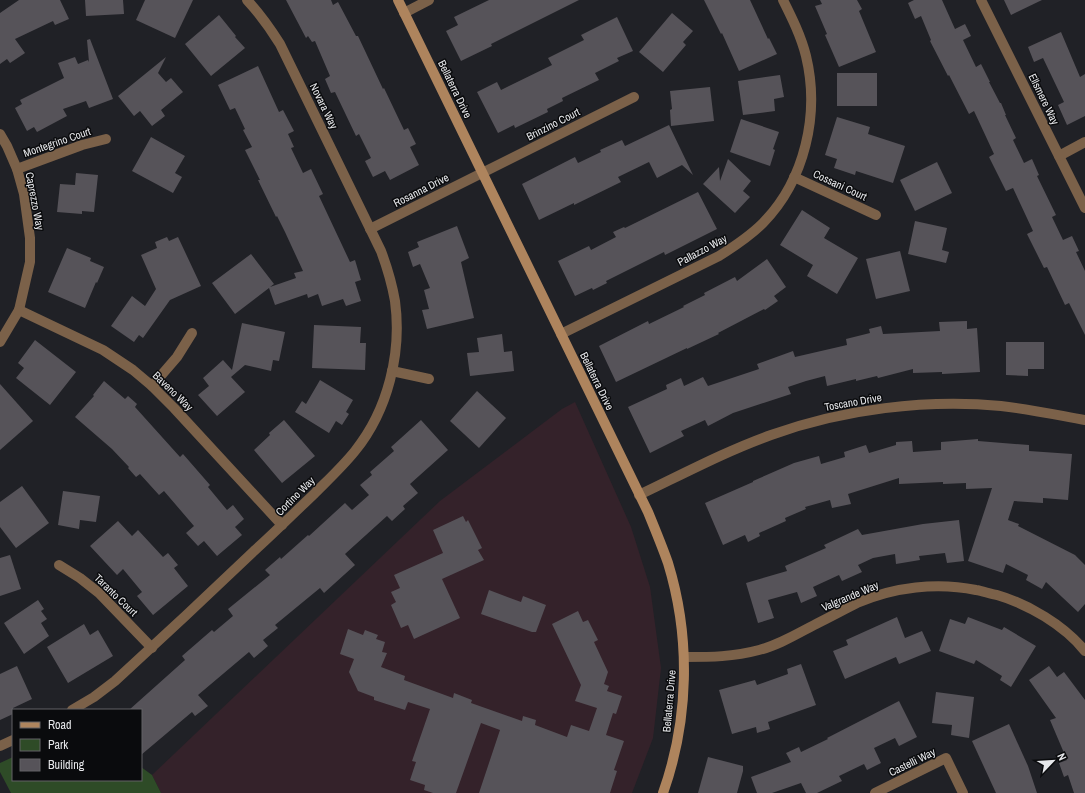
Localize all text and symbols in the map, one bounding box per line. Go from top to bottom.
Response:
street label: Bellaterra Drive [435,58,475,120]
street label: Ellsmere Way [1026,71,1063,127]
street label: Novara Way [307,81,341,132]
street label: Brinzino Court [524,104,583,143]
street label: Montegrino Court [22,124,93,160]
street label: Cossani Court [811,166,870,204]
street label: Rosanna Drive [391,170,451,210]
street label: Caprezzo Way [23,171,48,232]
street label: Pallazzo Way [675,231,730,269]
street label: Bellaterra Drive [577,350,617,412]
street label: Baveno Way [150,368,196,414]
street label: Toscano Drive [823,390,883,414]
street label: Cortino Way [272,473,318,519]
street label: Taranto Court [91,571,141,619]
street label: Valgrande Way [819,578,881,614]
street label: Bellaterra Drive [659,669,679,733]
legend [12,709,142,781]
text: Road [48,717,72,733]
text: Park [48,737,68,753]
north arrow [1033,741,1073,781]
street label: Castelli Way [886,744,938,779]
text: N [1054,751,1070,763]
text: Building [48,757,85,773]

